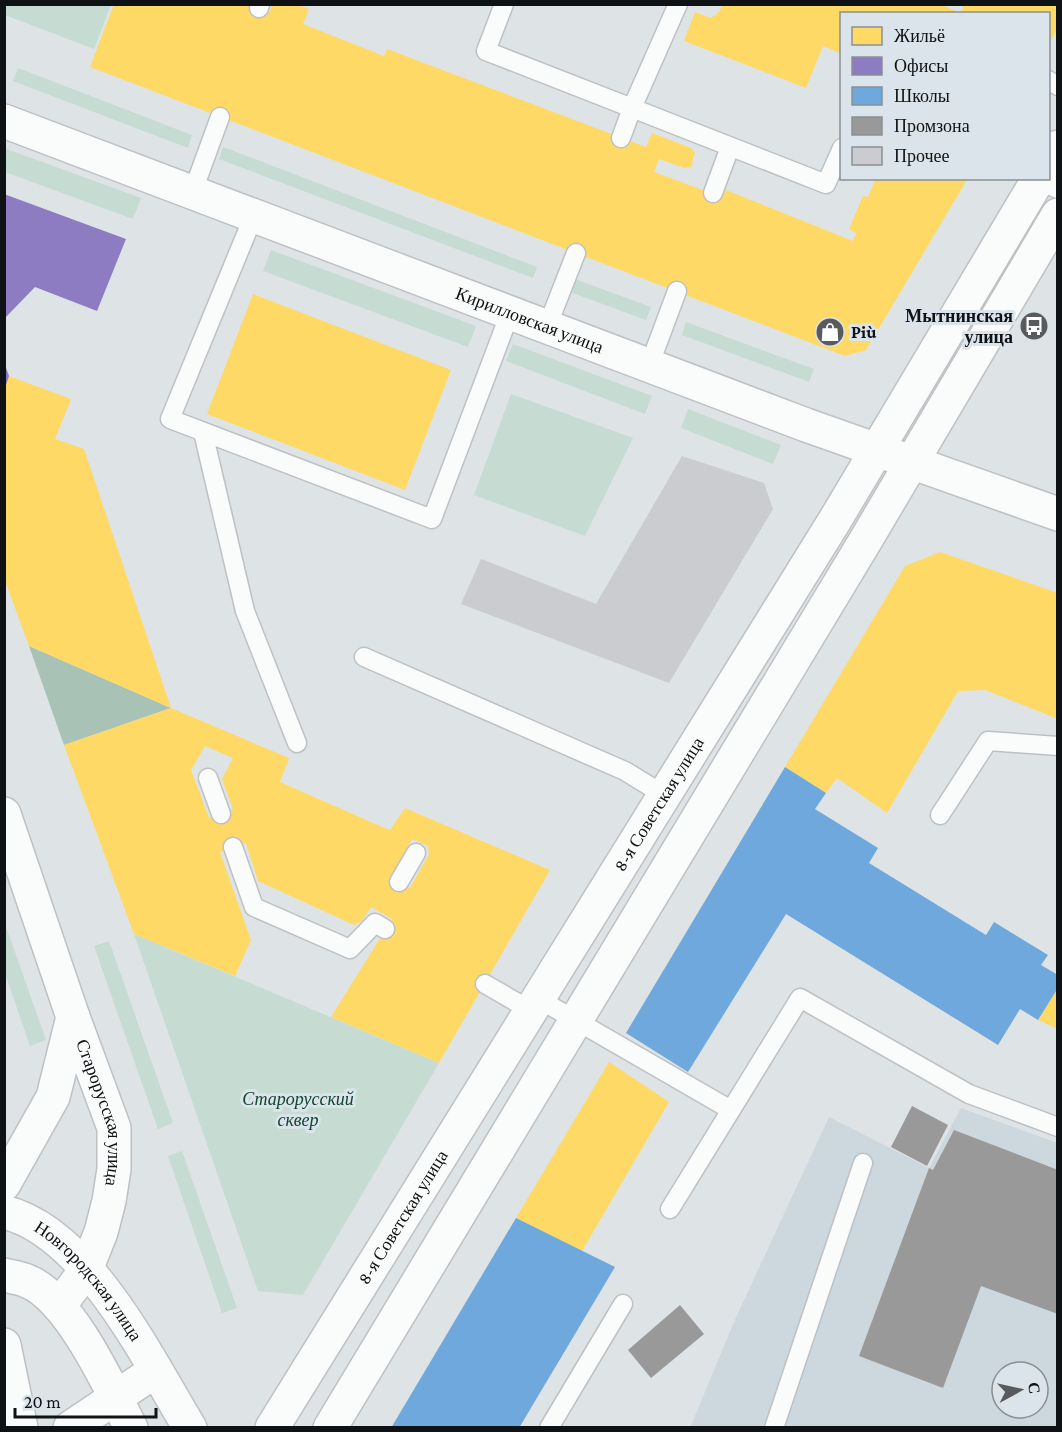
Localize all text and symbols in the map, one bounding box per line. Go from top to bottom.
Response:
legend [840,12,1050,180]
text: Жильё [894,26,945,46]
text: Офисы [894,56,948,76]
text: Школы [894,86,950,106]
text: Промзона [894,116,970,136]
text: Прочее [894,146,950,166]
street label: Кирилловская улица [453,283,606,357]
place label: Мытнинская улица [905,306,1013,347]
bus stop icon: Мытнинская улица [1018,310,1050,342]
shop icon: Più [814,316,846,348]
place label: Più [851,322,877,342]
street label: 8-я Советская улица [610,733,708,875]
street label: Старорусская улица [72,1036,124,1188]
park label: Старорусский сквер [242,1089,354,1130]
street label: 8-я Советская улица [354,1146,452,1288]
street label: Новгородская улица [31,1217,146,1345]
north arrow [990,1360,1050,1420]
scale bar [15,1381,156,1419]
text: С [1025,1381,1044,1395]
text: 20 m [24,1392,61,1412]

